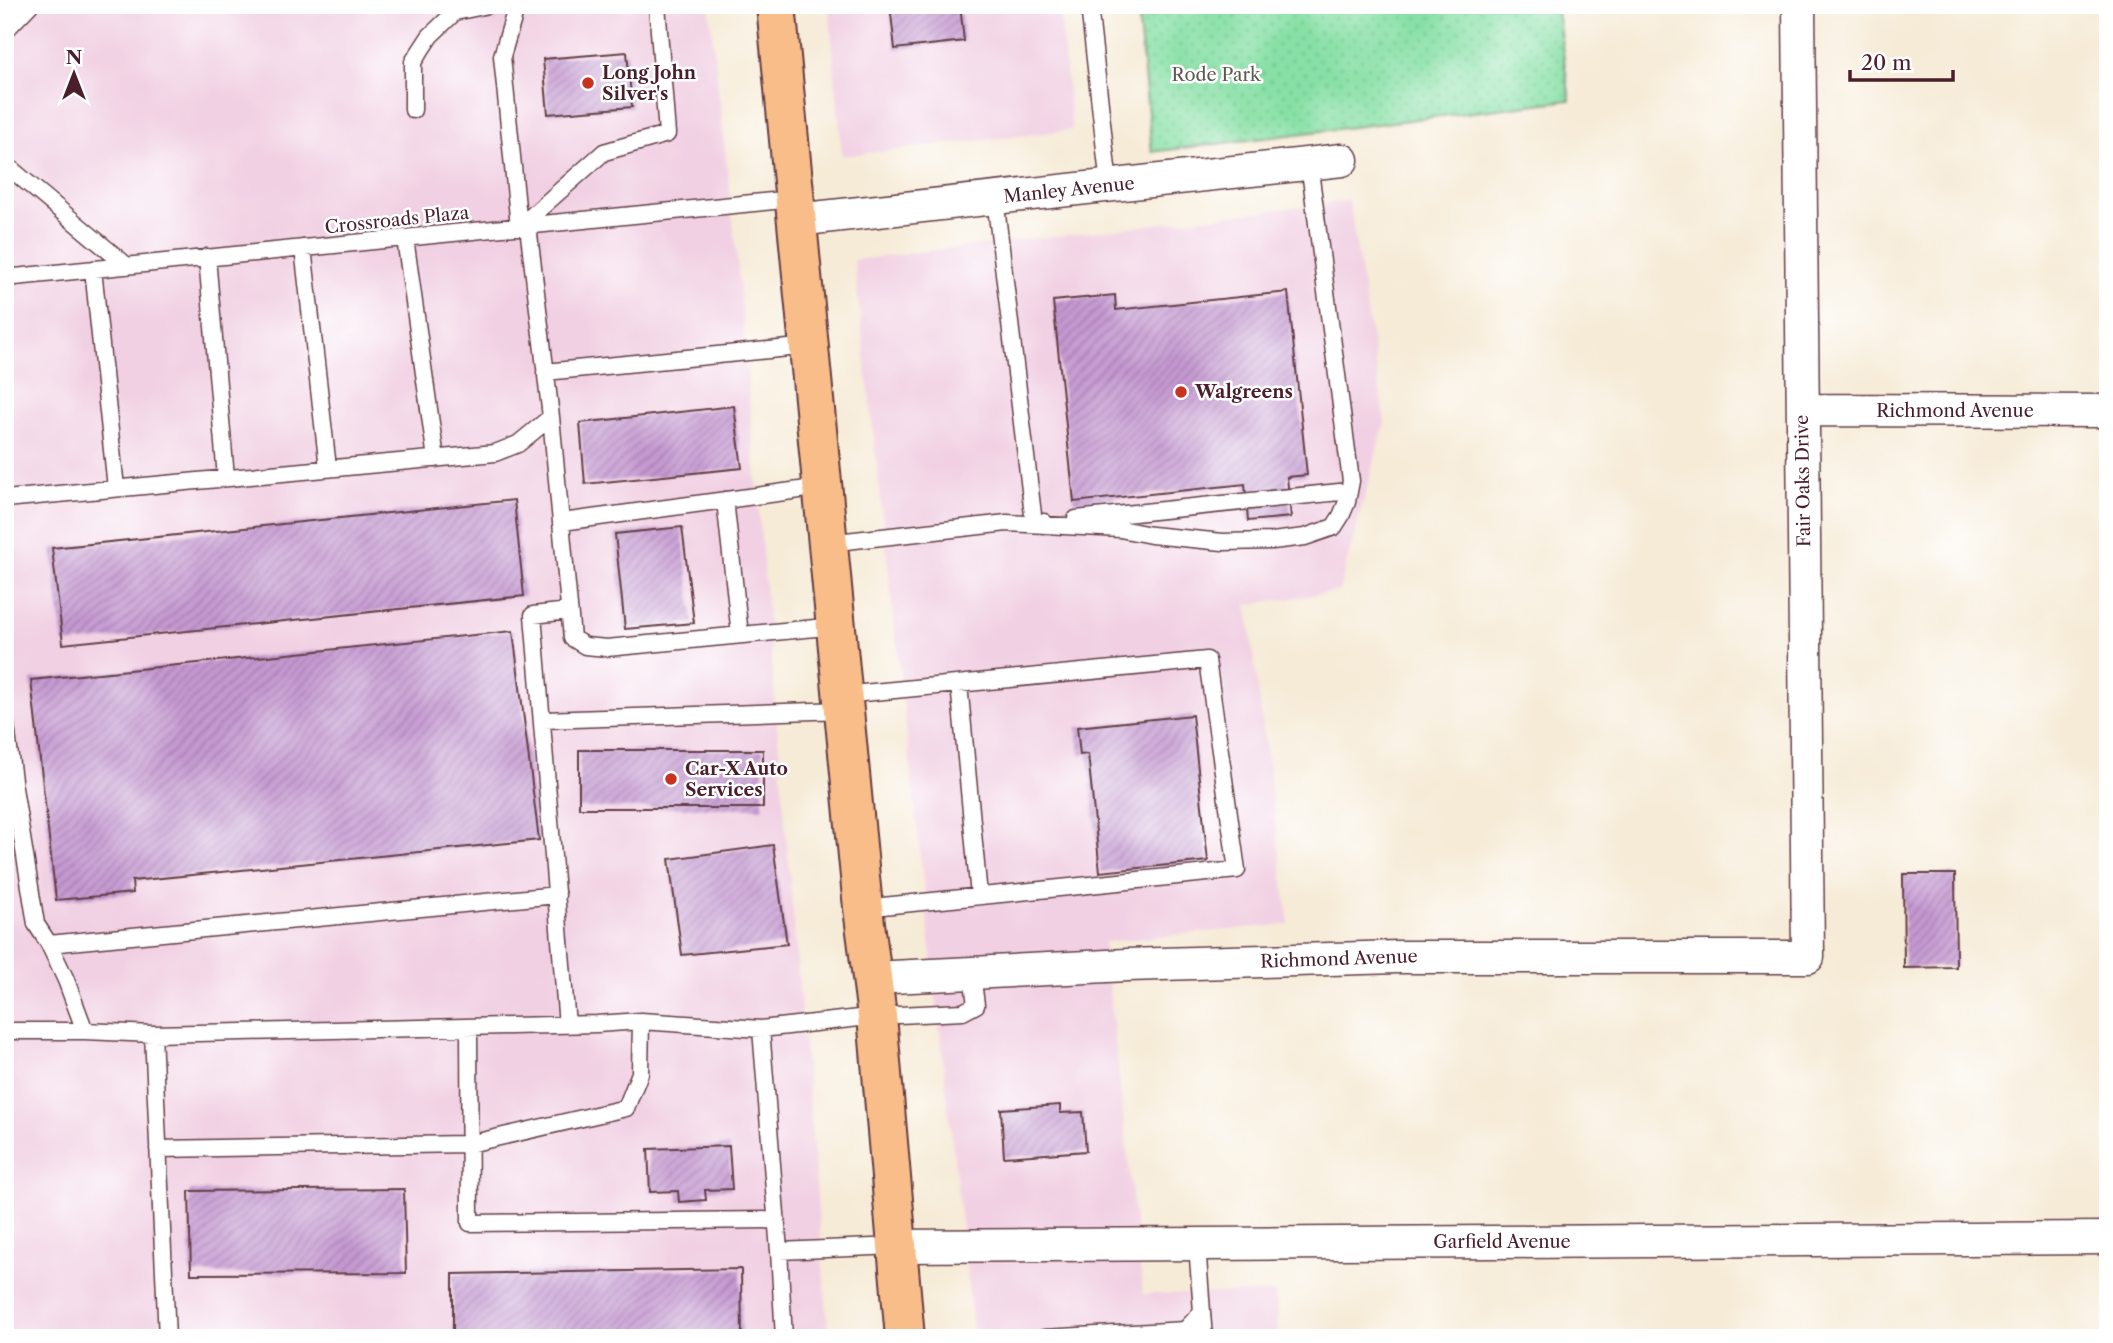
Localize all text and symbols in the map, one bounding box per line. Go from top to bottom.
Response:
north arrow [38,38,108,108]
scale bar [1850,38,1954,82]
text: N [66,46,82,69]
text: 20 m [1861,50,1912,75]
place label: Long John Silver's [602,62,697,105]
park label: Rode Park [1171,64,1262,86]
marker: Long John Silver's [580,75,596,91]
street label: Manley Avenue [1003,172,1135,208]
street label: Crossroads Plaza [324,201,471,239]
place label: Walgreens [1194,381,1293,403]
marker: Walgreens [1173,384,1189,400]
street label: Richmond Avenue [1876,400,2034,422]
street label: Fair Oaks Drive [1791,415,1815,547]
place label: Car-X Auto Services [685,758,788,801]
marker: Car-X Auto Services [663,771,679,787]
street label: Richmond Avenue [1260,945,1418,973]
street label: Garfield Avenue [1433,1231,1571,1253]

